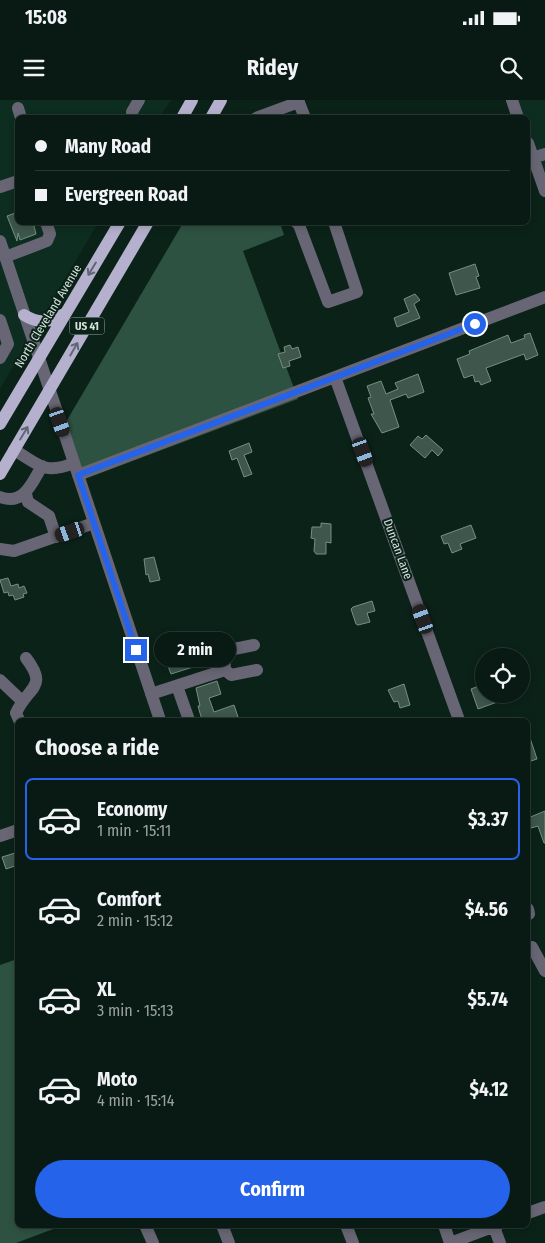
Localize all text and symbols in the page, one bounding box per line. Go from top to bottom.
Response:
text: 15:08 [25,6,67,29]
icon: menu [20,54,48,82]
text: Ridey [247,54,298,81]
icon: search [497,54,525,82]
text: Many Road [65,135,151,158]
text: Evergreen Road [65,183,188,206]
one-way arrow [87,261,97,275]
street label: North Cleveland Avenue [12,262,84,370]
route start [464,313,486,335]
road number: US 41 [70,318,104,335]
one-way arrow [69,343,79,357]
car [48,405,71,439]
one-way arrow [20,426,30,440]
car [350,435,375,469]
street label: Duncan Lane [381,517,415,581]
car [53,520,86,544]
car [410,602,435,636]
callout: 2 min [154,632,236,668]
route end [125,639,147,661]
text: 2 min [177,640,213,659]
map controls [475,648,530,703]
button: locate [475,648,530,703]
text: Choose a ride [35,734,159,761]
icon: car [37,797,82,842]
text: Economy [97,798,167,821]
text: $3.37 [468,808,508,831]
text: 1 min · 15:11 [97,821,171,840]
icon: car [37,887,82,932]
text: Comfort [97,888,161,911]
text: $4.56 [465,898,508,921]
text: 2 min · 15:12 [97,911,173,930]
icon: car [37,977,82,1022]
text: XL [97,978,116,1001]
text: $5.74 [468,988,508,1011]
text: 3 min · 15:13 [97,1001,173,1020]
icon: car [37,1067,82,1112]
text: Moto [97,1068,137,1091]
text: $4.12 [469,1078,508,1101]
text: 4 min · 15:14 [97,1091,175,1110]
button: Confirm [35,1160,510,1218]

